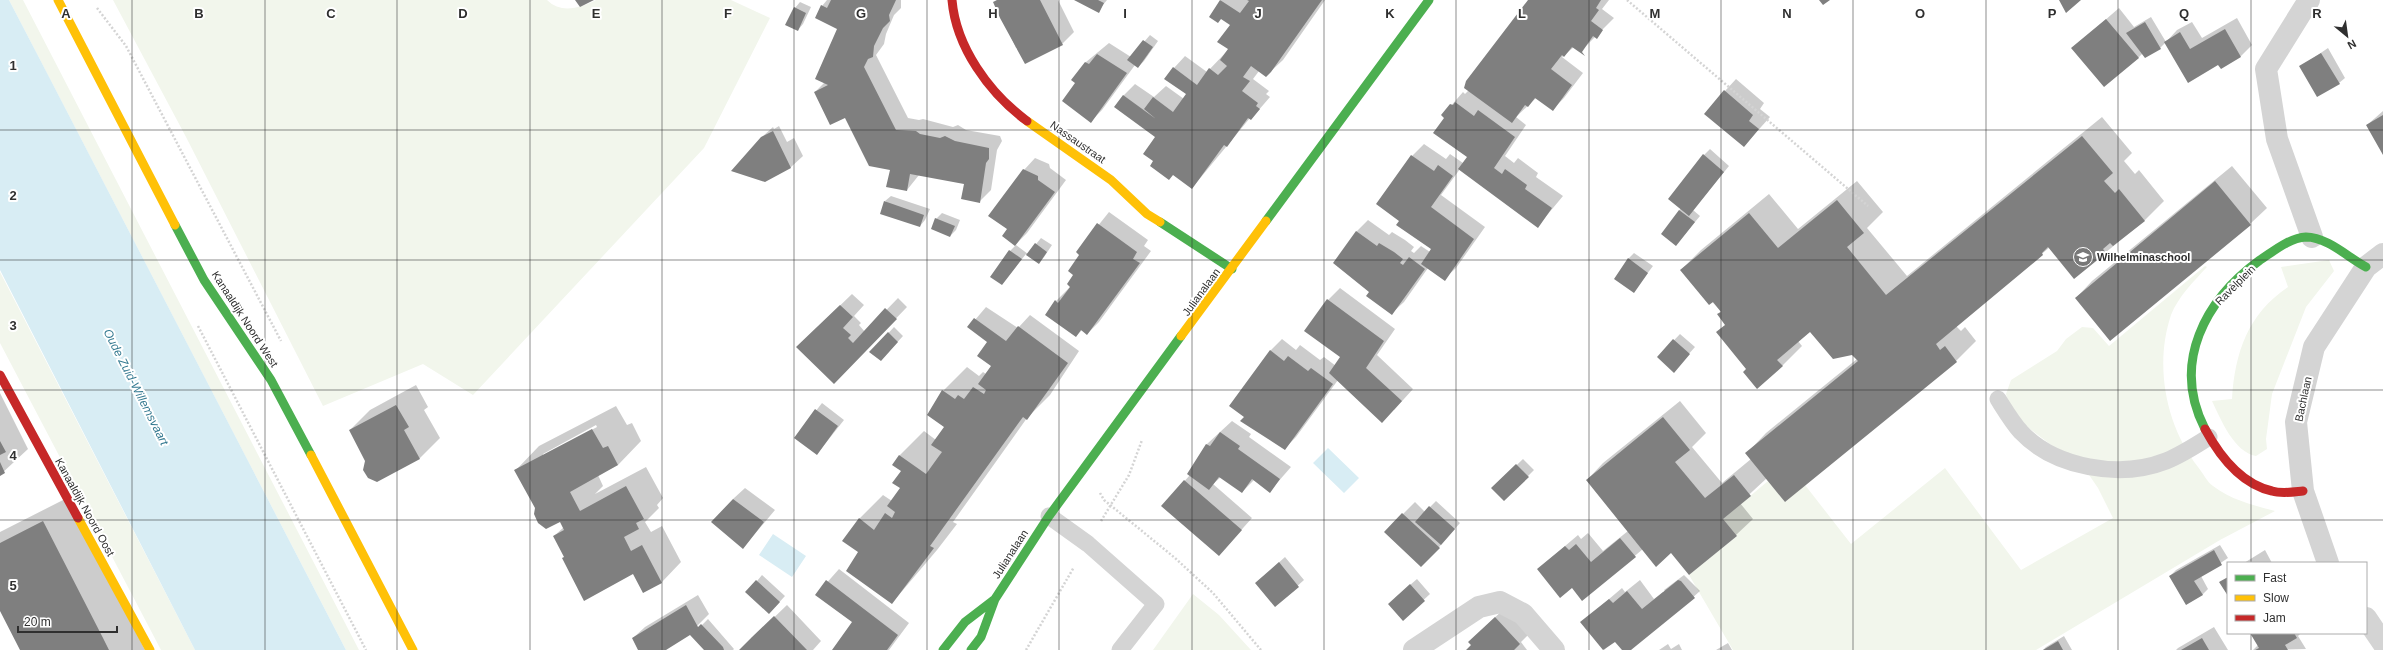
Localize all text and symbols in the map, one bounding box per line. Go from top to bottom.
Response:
text: A [61,6,71,21]
text: B [194,6,204,21]
text: C [326,6,336,21]
text: D [458,6,468,21]
text: E [592,6,601,21]
text: F [724,6,732,21]
text: G [856,6,866,21]
text: H [988,6,998,21]
text: I [1123,6,1127,21]
text: J [1254,6,1262,21]
text: K [1385,6,1395,21]
text: L [1518,6,1526,21]
text: M [1650,6,1660,21]
text: N [1782,6,1792,21]
text: O [1915,6,1925,21]
text: P [2048,6,2057,21]
text: Q [2179,6,2189,21]
text: R [2312,6,2322,21]
north arrow [2327,16,2367,56]
text: N [2345,38,2358,52]
text: 1 [9,58,17,73]
street label: Nassaustraat [1048,118,1108,166]
text: 2 [9,188,17,203]
school or university icon: Wilhelminaschool [2072,246,2094,268]
place label: Wilhelminaschool [2097,251,2190,263]
street label: Ravèlplein [2213,263,2257,307]
street label: Julianalaan [1180,266,1222,318]
street label: Kanaaldijk Noord West [210,269,280,369]
text: 3 [9,318,17,333]
water label: Oude Zuid-Willemsvaart [101,327,172,448]
street label: Bachlaan [2292,375,2314,423]
text: 4 [9,448,17,463]
street label: Kanaaldijk Noord Oost [53,456,117,558]
street label: Julianalaan [990,527,1030,581]
legend [2227,562,2367,634]
text: Fast [2263,571,2287,585]
text: 5 [9,578,17,593]
text: Slow [2263,591,2289,605]
scale bar [18,608,117,634]
text: Jam [2263,611,2286,625]
text: 20 m [24,615,51,629]

